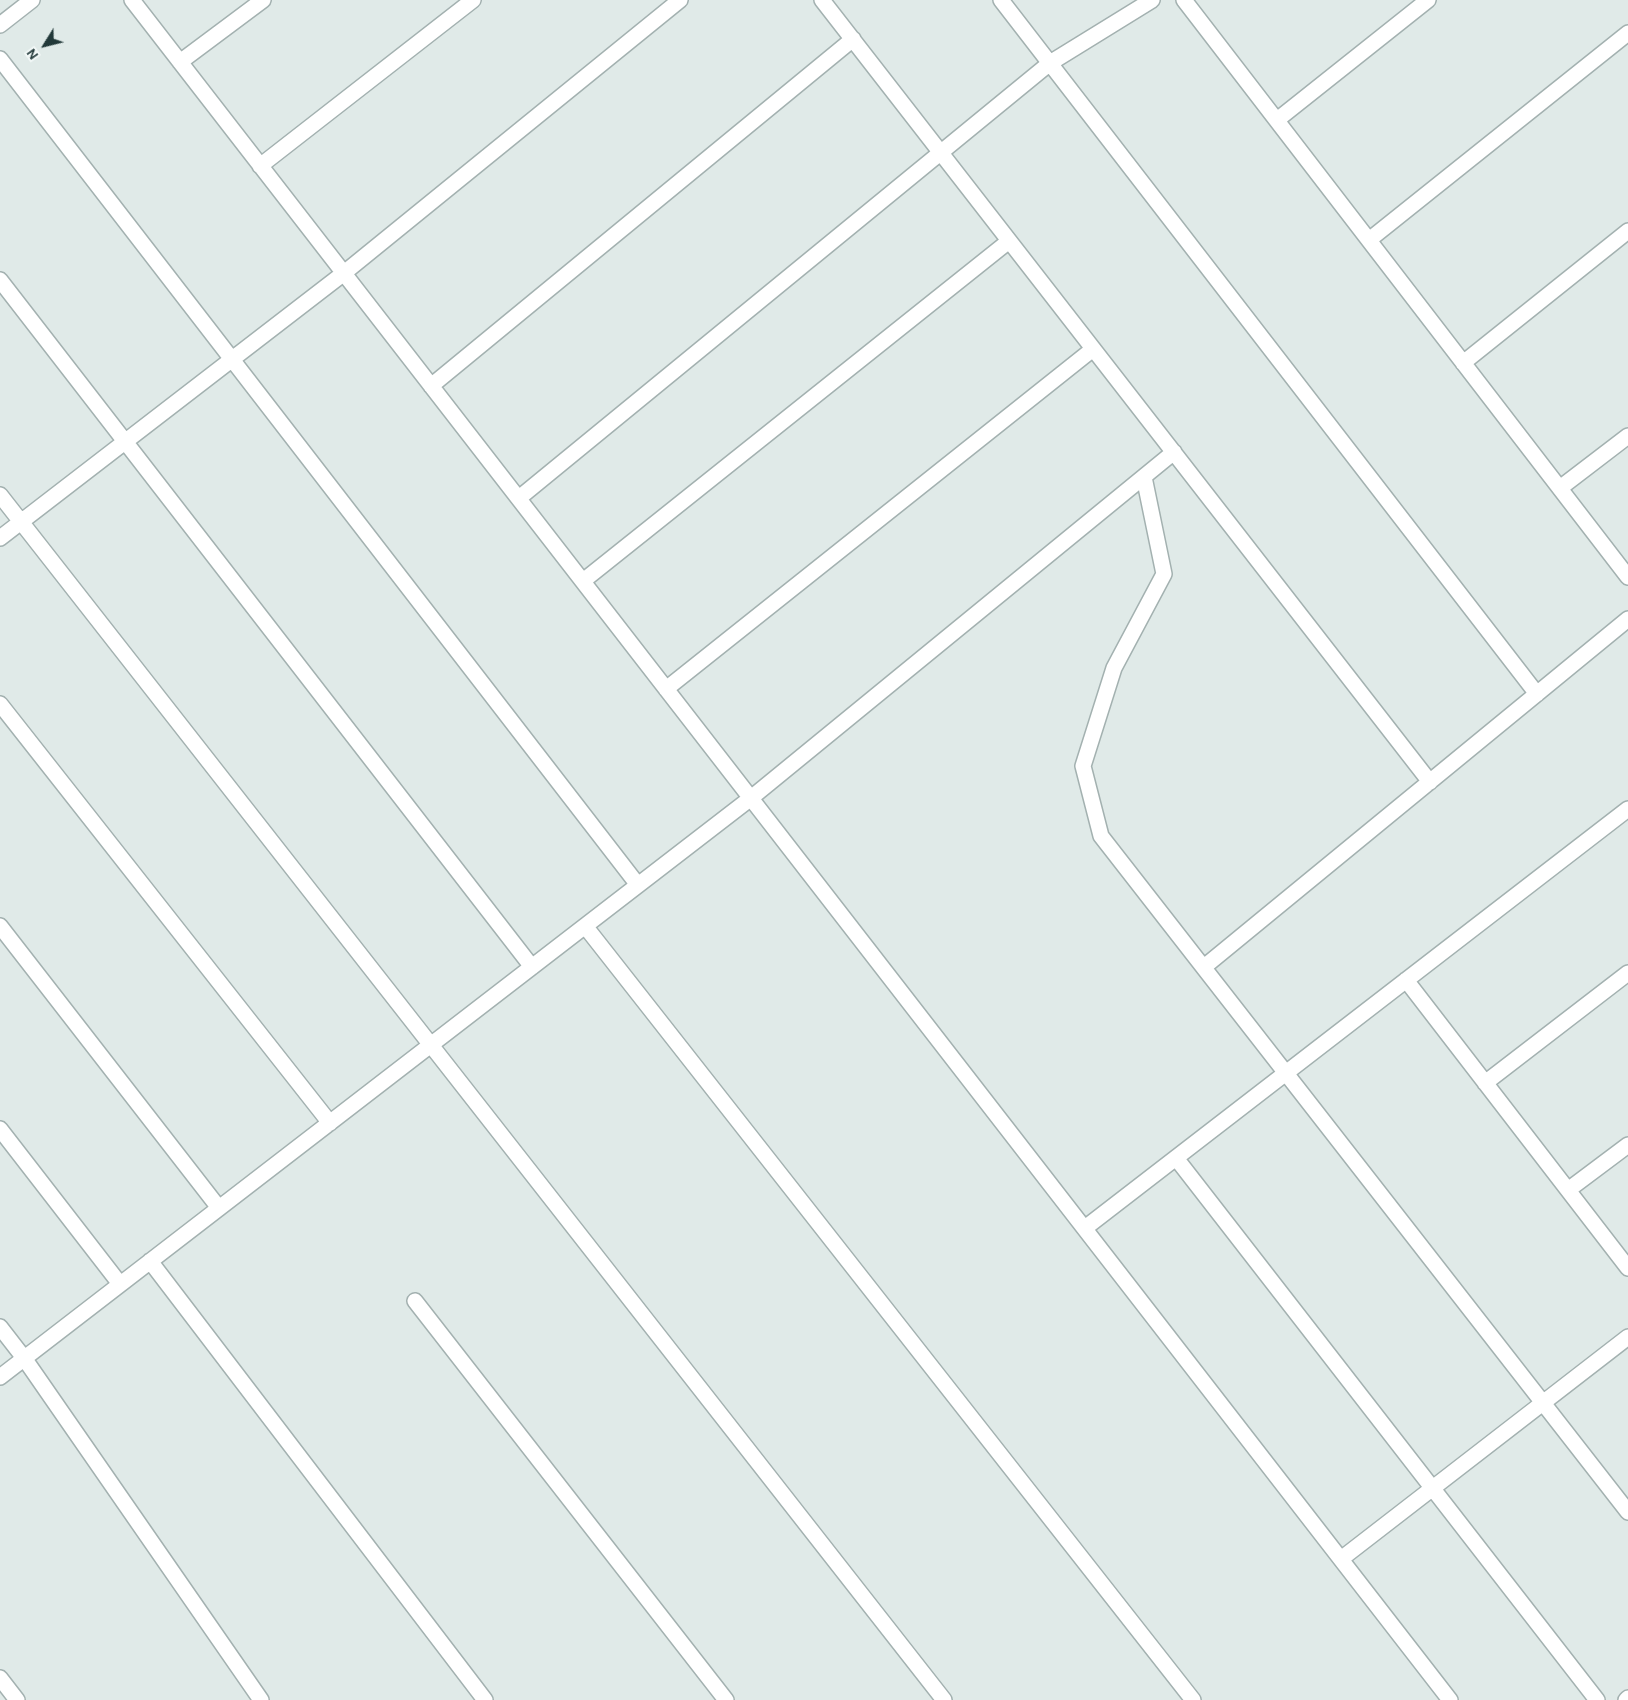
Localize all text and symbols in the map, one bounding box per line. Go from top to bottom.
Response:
north arrow [20,20,70,70]
text: N [23,45,42,63]

